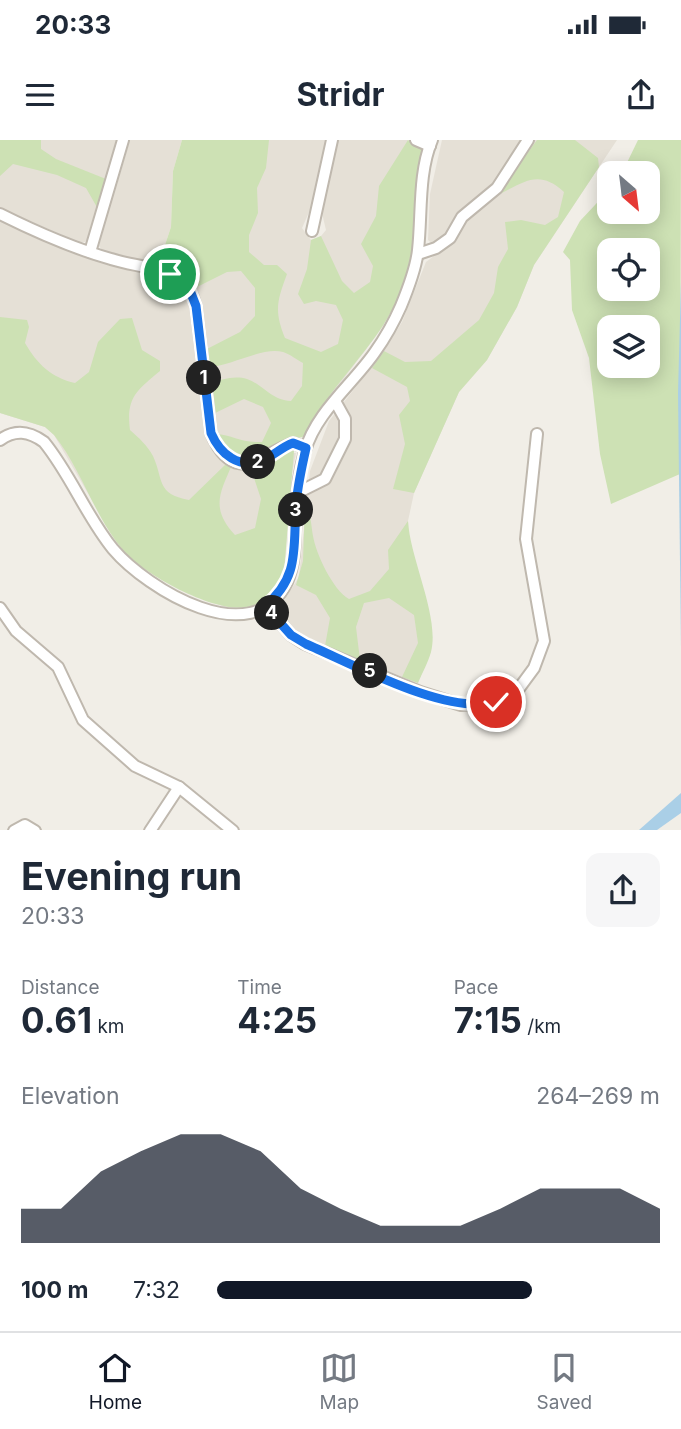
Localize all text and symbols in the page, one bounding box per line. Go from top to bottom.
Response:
text: 20:33 [35,9,111,40]
text: Stridr [297,75,384,114]
icon: menu [21,76,59,114]
icon: share [622,76,660,114]
north arrow [597,161,660,224]
map controls [597,161,660,378]
button: locate [597,238,660,301]
pin [140,244,200,304]
icon: arrive [151,255,189,293]
button: layers [597,315,660,378]
pin: 1 [186,360,222,396]
text: 1 [199,366,208,389]
pin: 2 [240,444,276,480]
text: 2 [252,450,263,473]
pin: 3 [278,492,314,528]
text: 3 [289,498,302,521]
pin: 4 [254,596,290,630]
text: 4 [265,601,278,624]
pin: 5 [352,654,388,688]
text: 5 [363,659,376,682]
pin [466,672,526,732]
icon: check [477,683,515,721]
text: Evening run [21,853,242,899]
button: share [586,853,660,927]
text: 20:33 [21,902,85,930]
text: Distance [21,976,99,999]
text: Time [237,976,282,999]
text: Pace [454,976,498,999]
text: 0.61 [21,999,92,1041]
text: 4:25 [237,999,317,1041]
text: 7:15 [454,999,522,1041]
text: km [92,1015,124,1038]
text: /km [522,1015,561,1038]
text: Elevation [21,1082,120,1110]
text: 264–269 m [536,1082,660,1110]
text: 100 m [21,1276,88,1304]
text: 7:32 [133,1276,180,1304]
tab: Home [89,1349,142,1414]
tab: Map [320,1349,359,1414]
tab: Saved [537,1349,592,1414]

